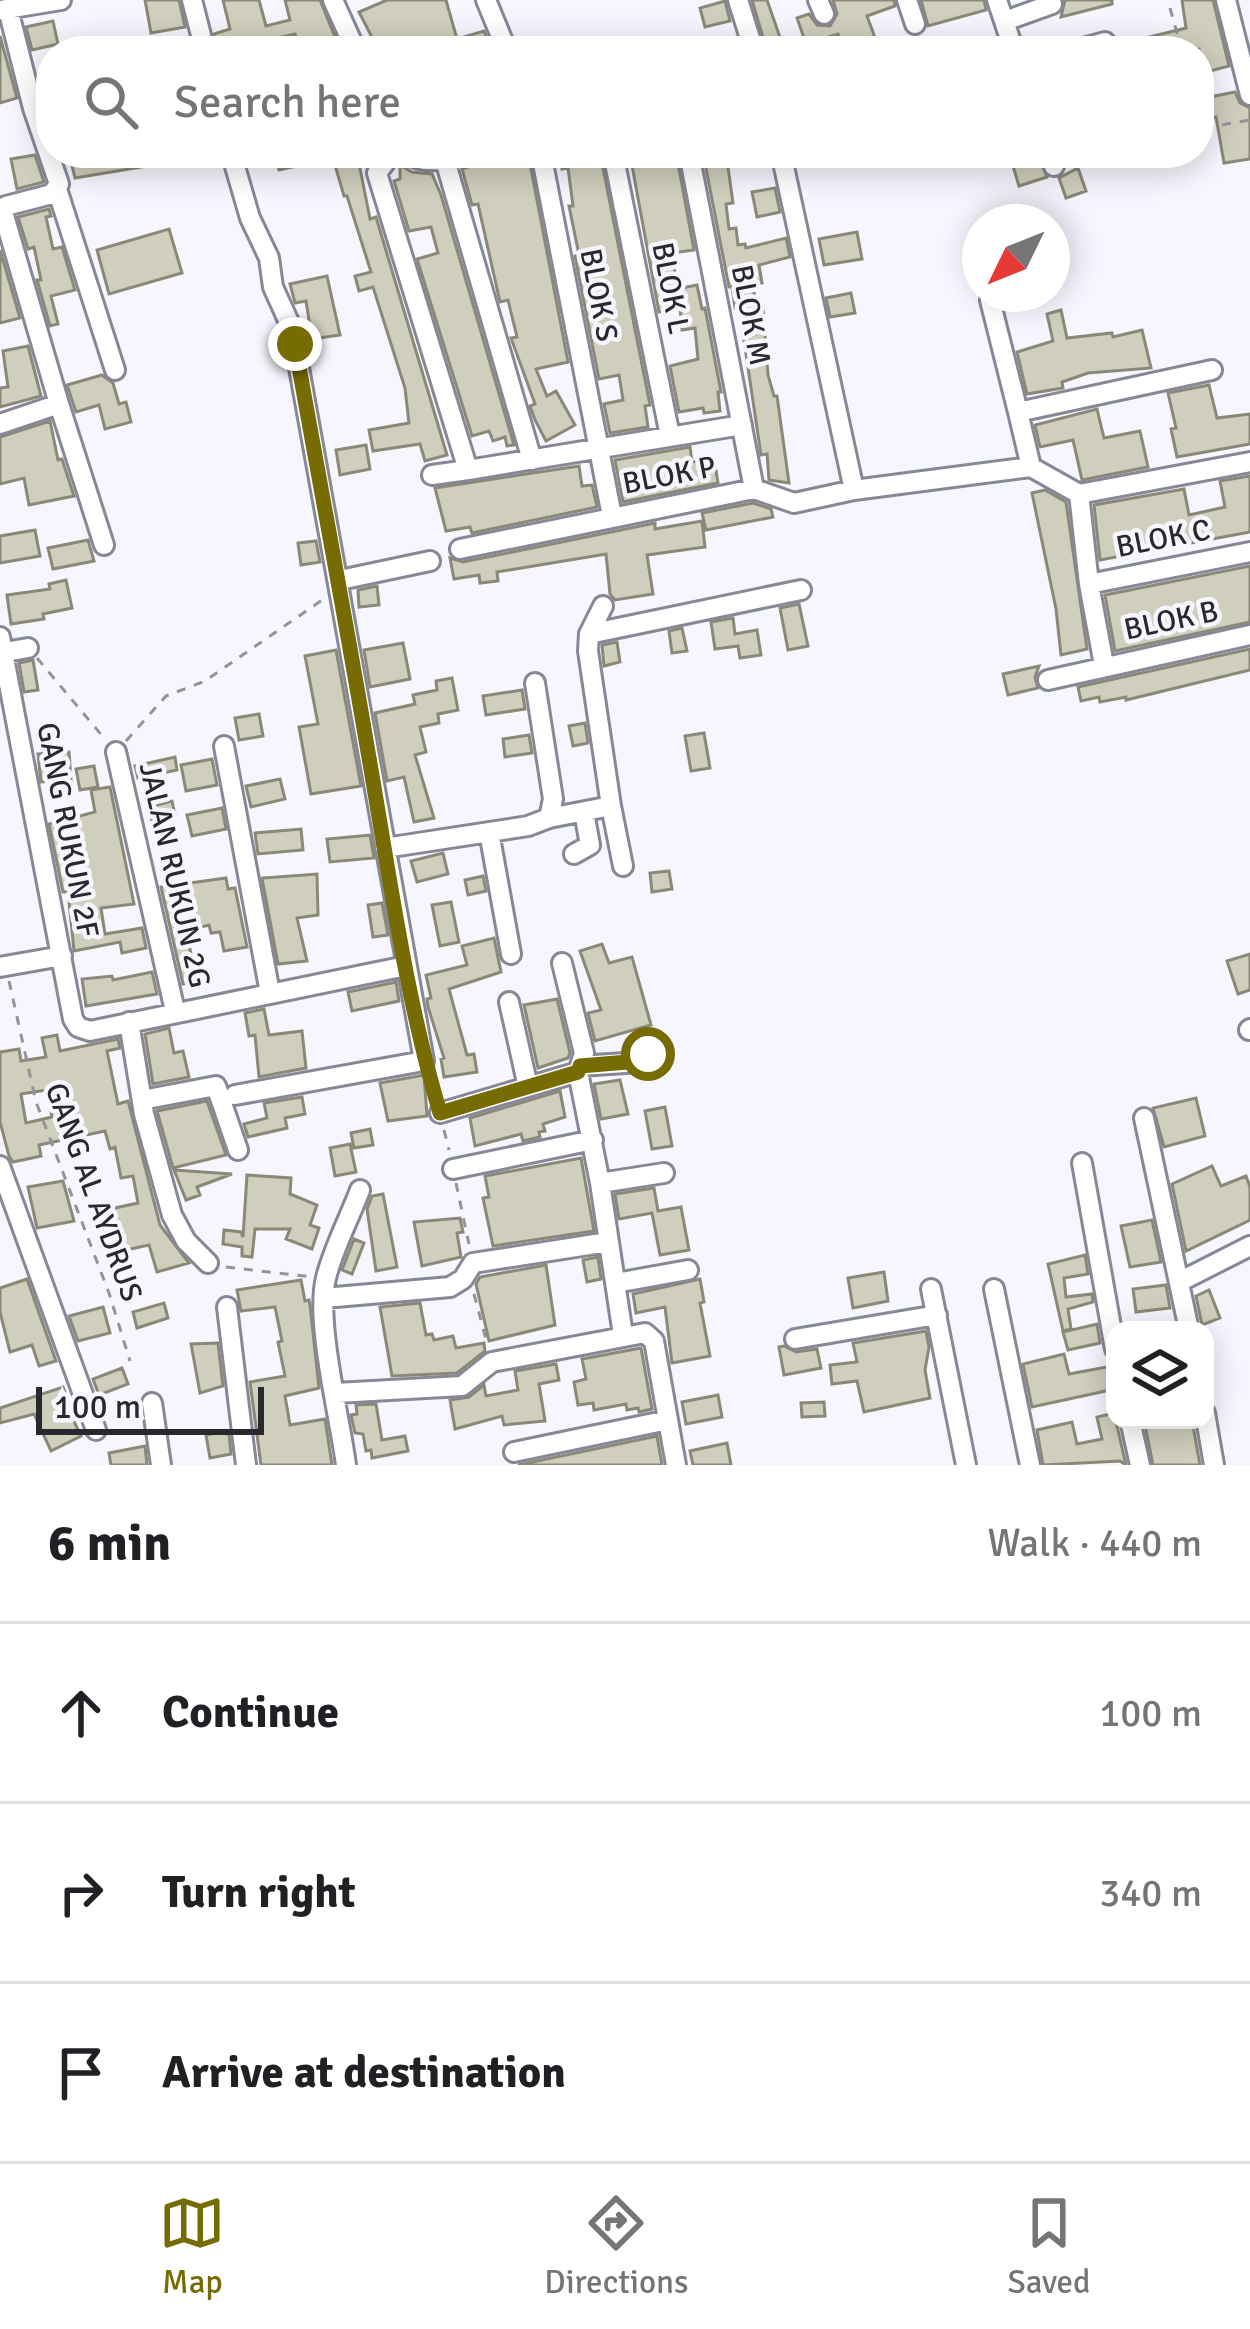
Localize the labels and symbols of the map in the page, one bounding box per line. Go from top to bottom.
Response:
north arrow [962,204,1070,312]
street label: BLOK L [644,239,698,337]
street label: BLOK S [571,245,626,345]
street label: BLOK M [723,262,778,368]
route end [268,317,322,371]
street label: BLOK P [619,448,719,503]
street label: BLOK C [1113,511,1213,566]
street label: BLOK B [1121,592,1222,648]
street label: GANG RUKUN 2F [29,719,106,941]
street label: JALAN RUKUN 2G [131,759,218,991]
route start [621,1027,675,1081]
street label: GANG AL AYDRUS [37,1078,150,1307]
scale bar [36,1381,264,1434]

